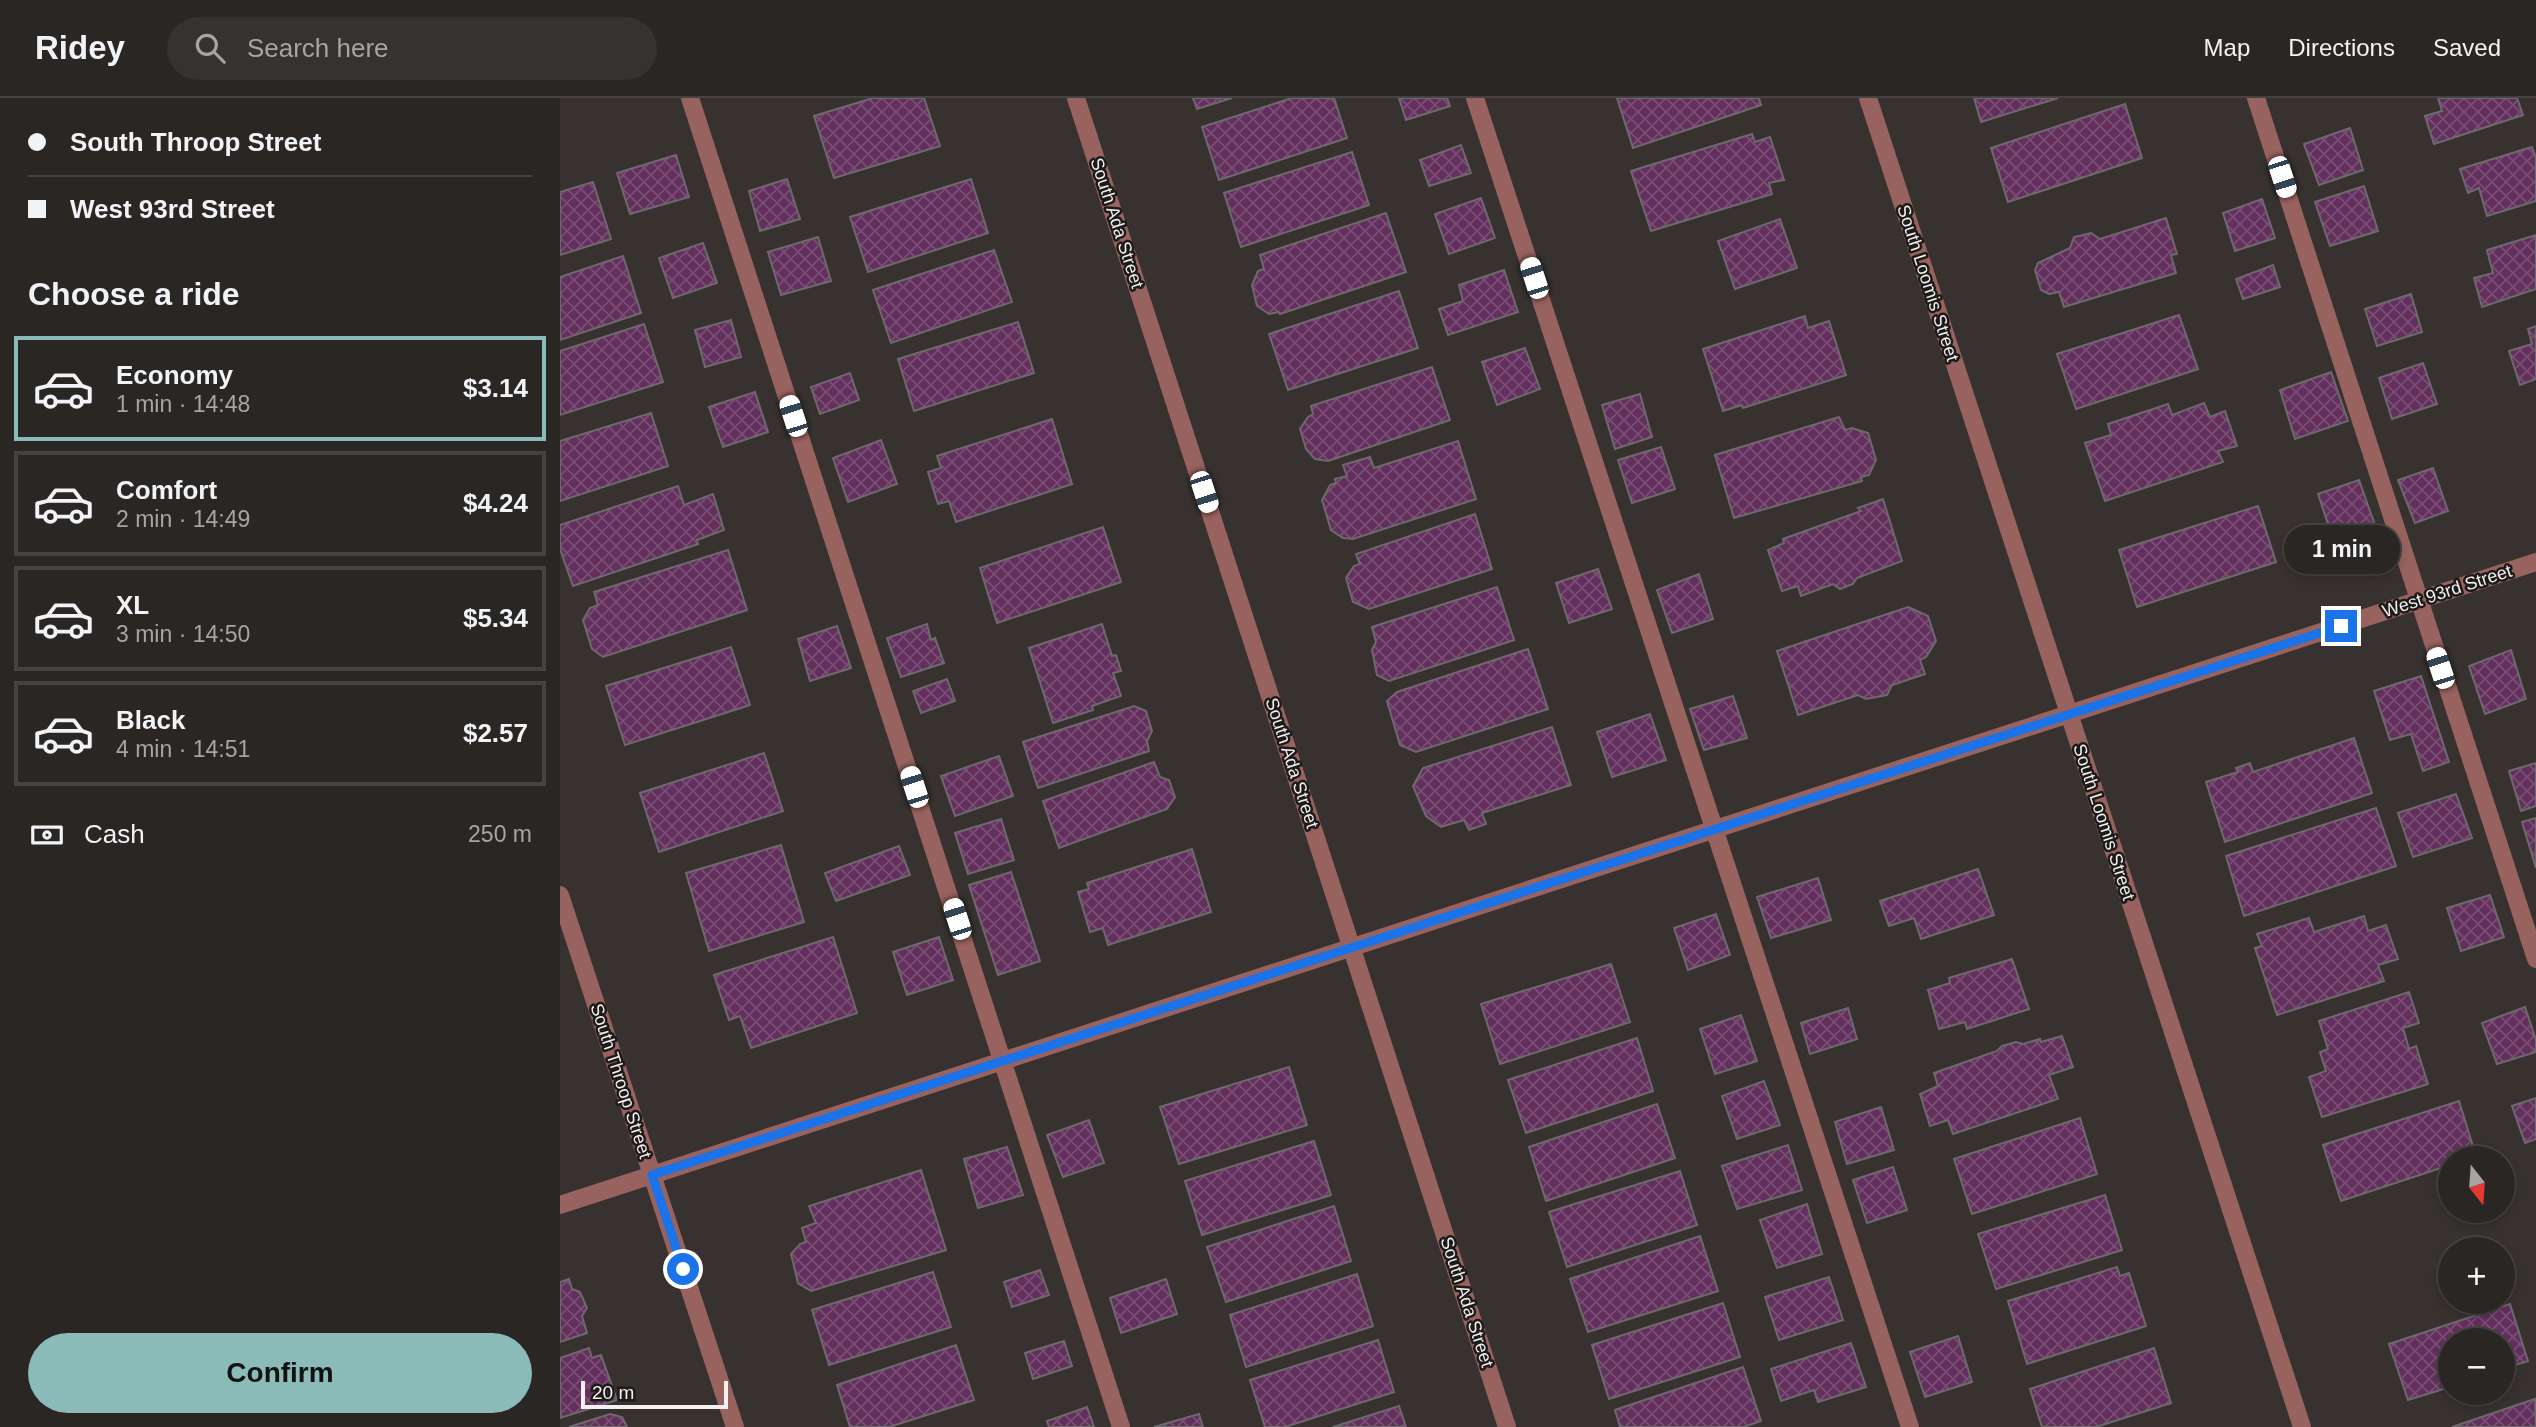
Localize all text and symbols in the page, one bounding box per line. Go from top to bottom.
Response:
search box [167,17,657,80]
text: Ridey [35,29,125,66]
icon: search [191,29,229,67]
text: Search here [247,33,389,63]
text: Map [2204,34,2250,61]
text: Directions [2288,34,2395,61]
text: Saved [2433,34,2501,61]
text: South Throop Street [70,127,321,157]
car [2266,154,2299,200]
street label: South Ada Street [1086,155,1148,291]
text: West 93rd Street [70,194,275,224]
street label: South Loomis Street [1893,202,1963,364]
car [1518,255,1551,301]
text: Choose a ride [28,276,240,312]
icon: car [32,357,95,420]
text: Economy [116,360,233,390]
text: $3.14 [463,373,528,403]
text: 1 min · 14:48 [116,391,250,417]
car [777,393,810,439]
car [1188,469,1221,515]
icon: car [32,472,95,535]
text: Comfort [116,475,217,505]
text: $4.24 [463,488,528,518]
text: 2 min · 14:49 [116,506,250,532]
callout: 1 min [2283,524,2399,574]
text: 1 min [2312,536,2372,562]
street label: West 93rd Street [2380,561,2514,621]
icon: car [32,587,95,650]
text: XL [116,590,149,620]
text: $5.34 [463,603,528,633]
route end [2325,610,2357,642]
text: 3 min · 14:50 [116,621,250,647]
car [2424,645,2457,691]
street label: South Ada Street [1261,695,1323,831]
icon: car [32,702,95,765]
text: Black [116,705,185,735]
text: $2.57 [463,718,528,748]
text: 4 min · 14:51 [116,736,250,762]
street label: South Loomis Street [2069,741,2139,903]
car [898,764,931,810]
icon: cash [28,816,66,854]
text: Cash [84,819,145,849]
text: 250 m [468,821,532,847]
car [941,896,974,942]
street label: South Throop Street [586,1001,656,1161]
north arrow [2438,1146,2515,1223]
map controls [2438,1146,2515,1405]
street label: South Ada Street [1436,1234,1498,1370]
button: + [2438,1237,2515,1314]
route start [667,1253,699,1285]
button: − [2438,1328,2515,1405]
button: Confirm [28,1333,532,1413]
scale bar [581,1378,728,1410]
text: 20 m [592,1382,634,1403]

